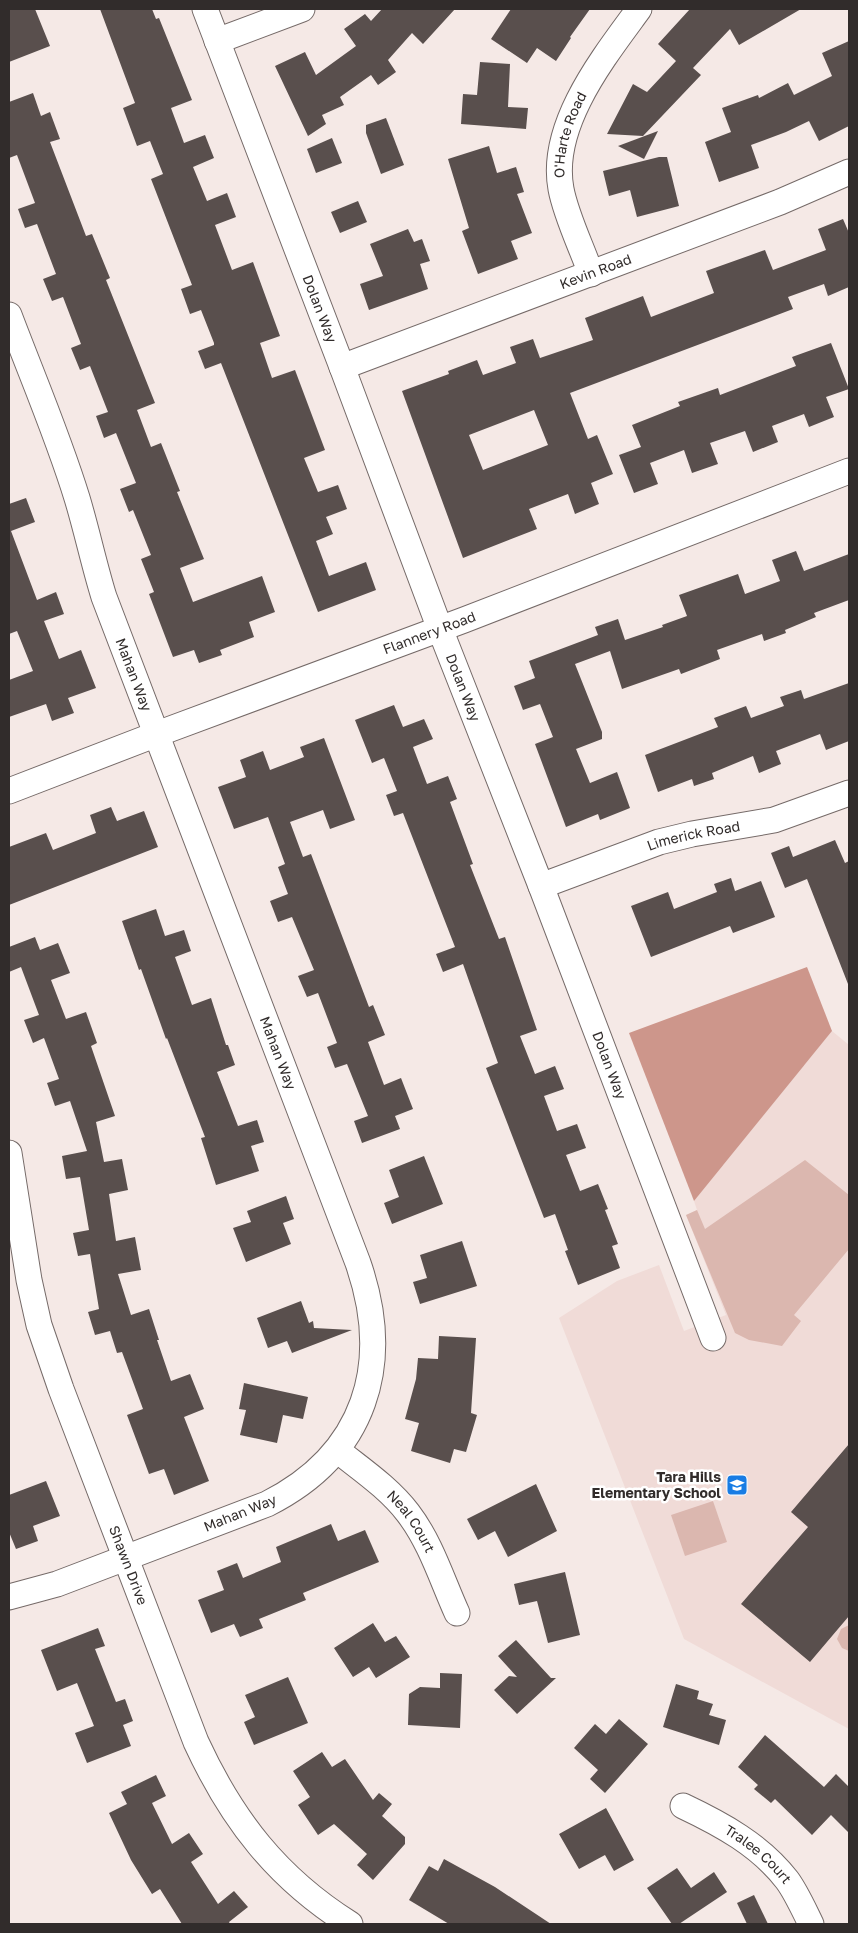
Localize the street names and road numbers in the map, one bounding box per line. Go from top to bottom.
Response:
street label: O'Harte Road [550,89,590,178]
street label: Kevin Road [557,250,634,292]
street label: Dolan Way [300,272,341,345]
street label: Flannery Road [380,607,478,657]
street label: Mahan Way [112,635,156,714]
street label: Dolan Way [443,651,484,724]
street label: Limerick Road [644,817,741,854]
street label: Mahan Way [257,1014,300,1092]
street label: Dolan Way [589,1029,630,1102]
street label: Neal Court [384,1486,439,1555]
street label: Mahan Way [201,1490,279,1535]
street label: Shawn Drive [106,1523,152,1607]
street label: Tralee Court [722,1821,796,1887]

